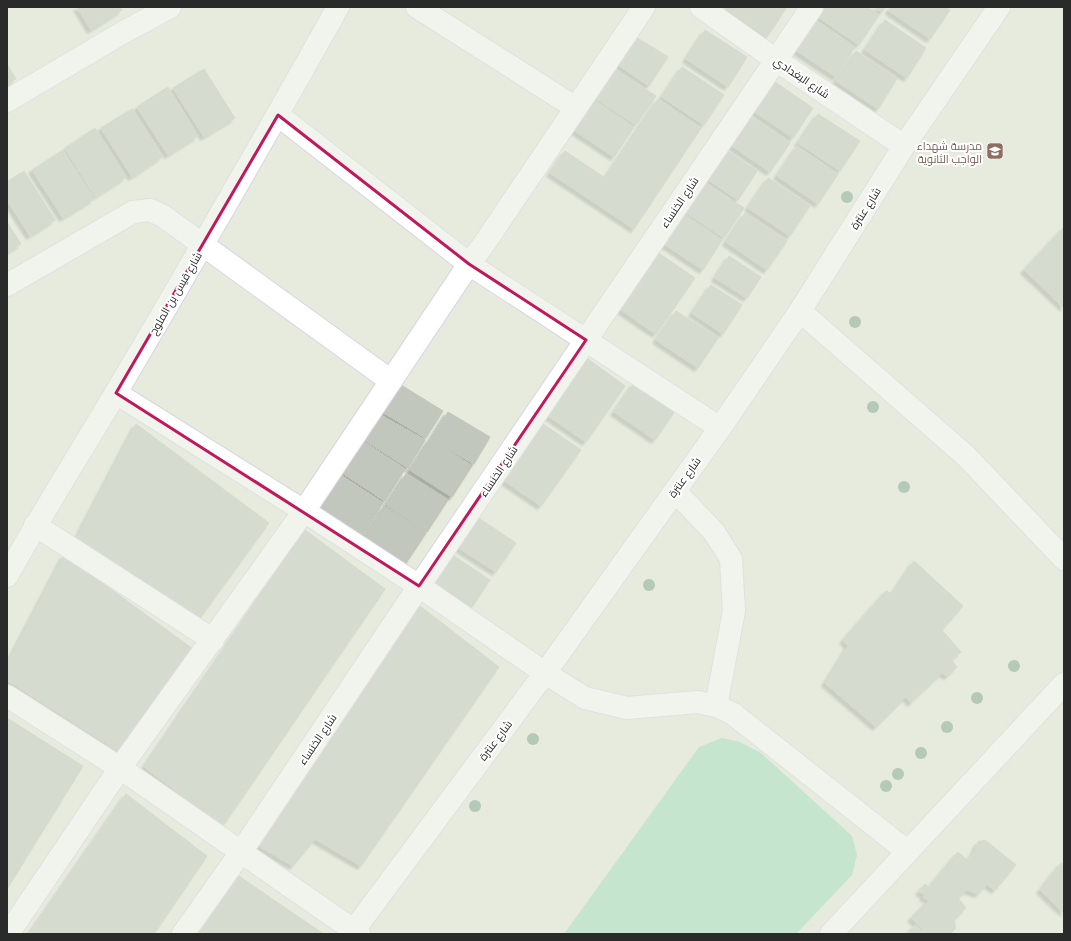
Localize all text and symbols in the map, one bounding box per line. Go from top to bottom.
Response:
street label: شارع البغدادي [770,54,832,103]
place label: مدرسة شهداء الواجب الثانوية [917,139,982,166]
school or university icon: مدرسة شهداء الواجب الثانوية [985,141,1005,161]
street label: شارع الخنساء [657,174,702,231]
street label: شارع عنترة [847,185,885,232]
street label: شارع قيس بن الملوح [146,249,206,338]
street label: شارع الخنساء [476,443,521,500]
street label: شارع عنترة [665,454,705,501]
street label: شارع الخنساء [295,711,340,768]
street label: شارع عنترة [476,717,516,764]

